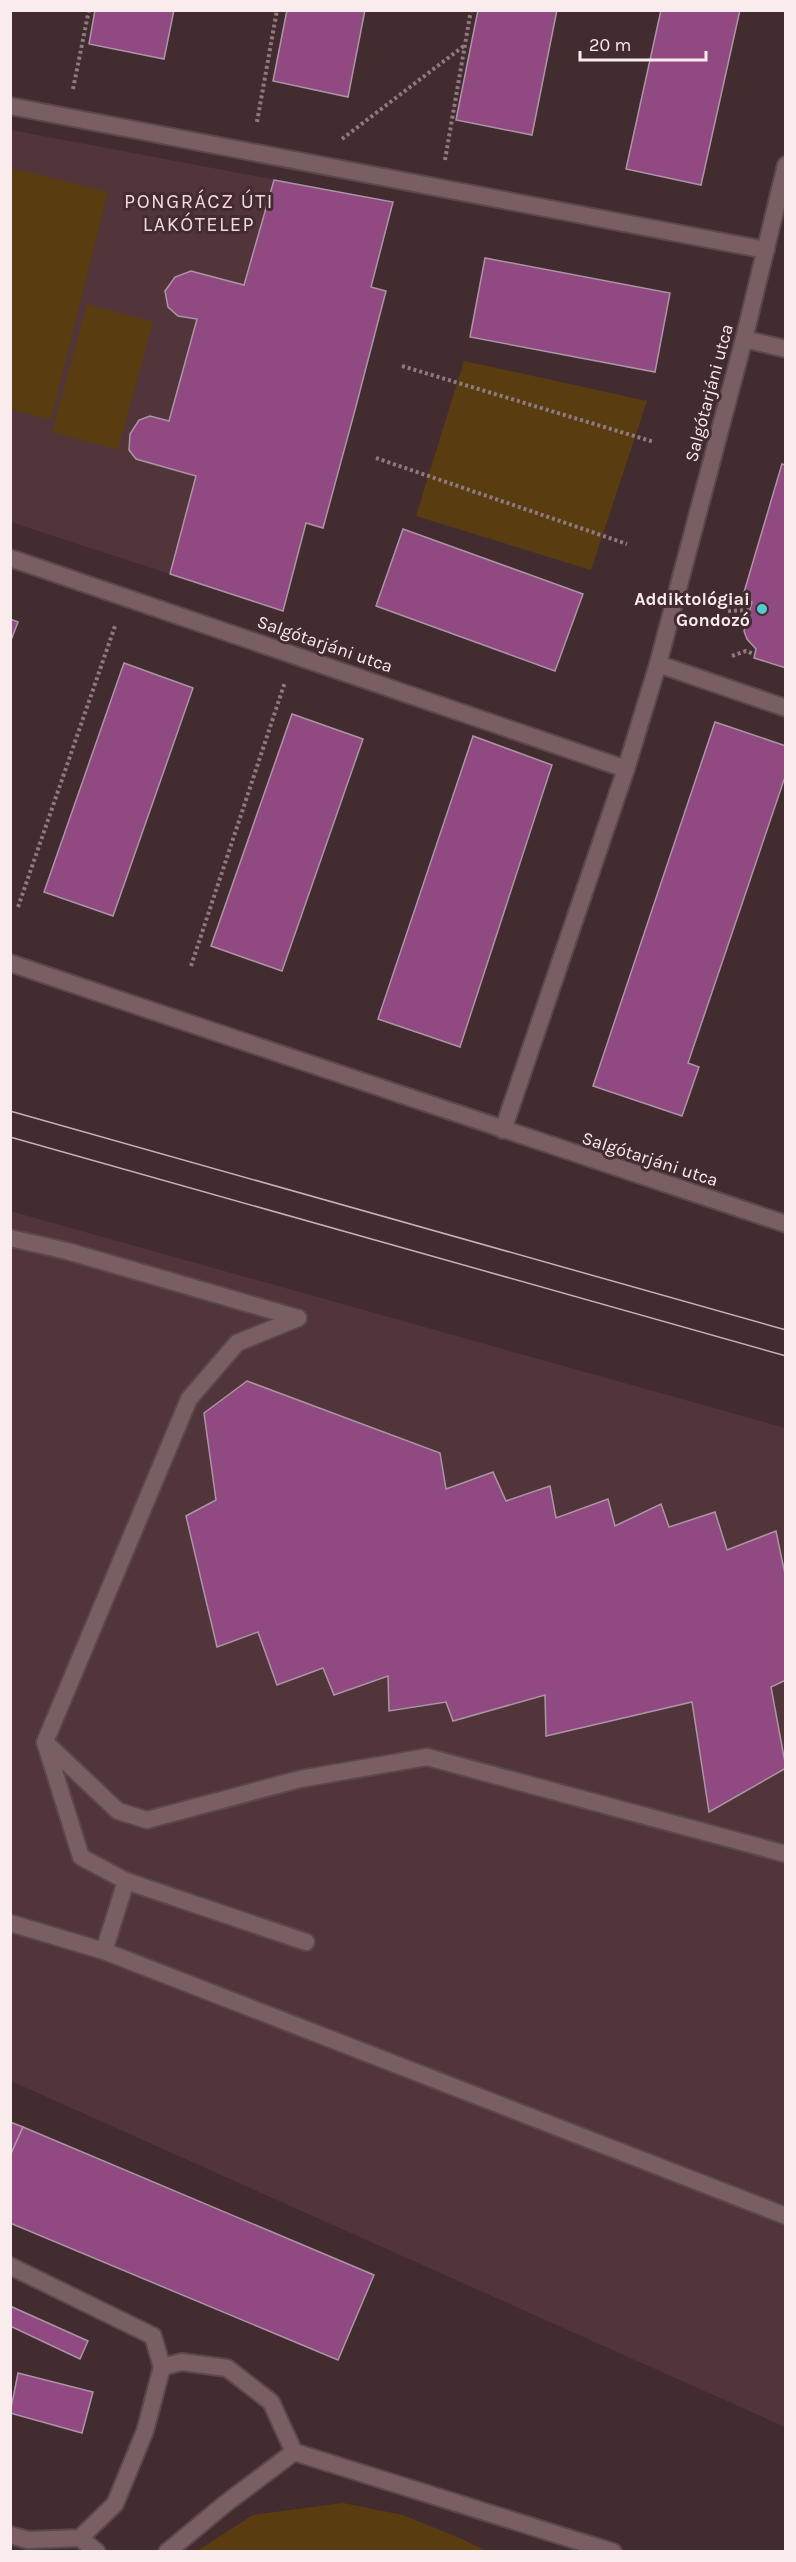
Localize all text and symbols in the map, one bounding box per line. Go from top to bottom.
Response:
scale bar [580,24,706,62]
text: 20 m [589,34,631,56]
district label: PONGRÁCZ ÚTI LAKÓTELEP [124,189,274,236]
street label: Salgótarjáni utca [680,322,738,464]
place label: Addiktológiai Gondozó [634,588,750,631]
marker: Addiktológiai Gondozó [755,602,769,616]
street label: Salgótarjáni utca [254,610,396,678]
street label: Salgótarjáni utca [579,1127,721,1191]

